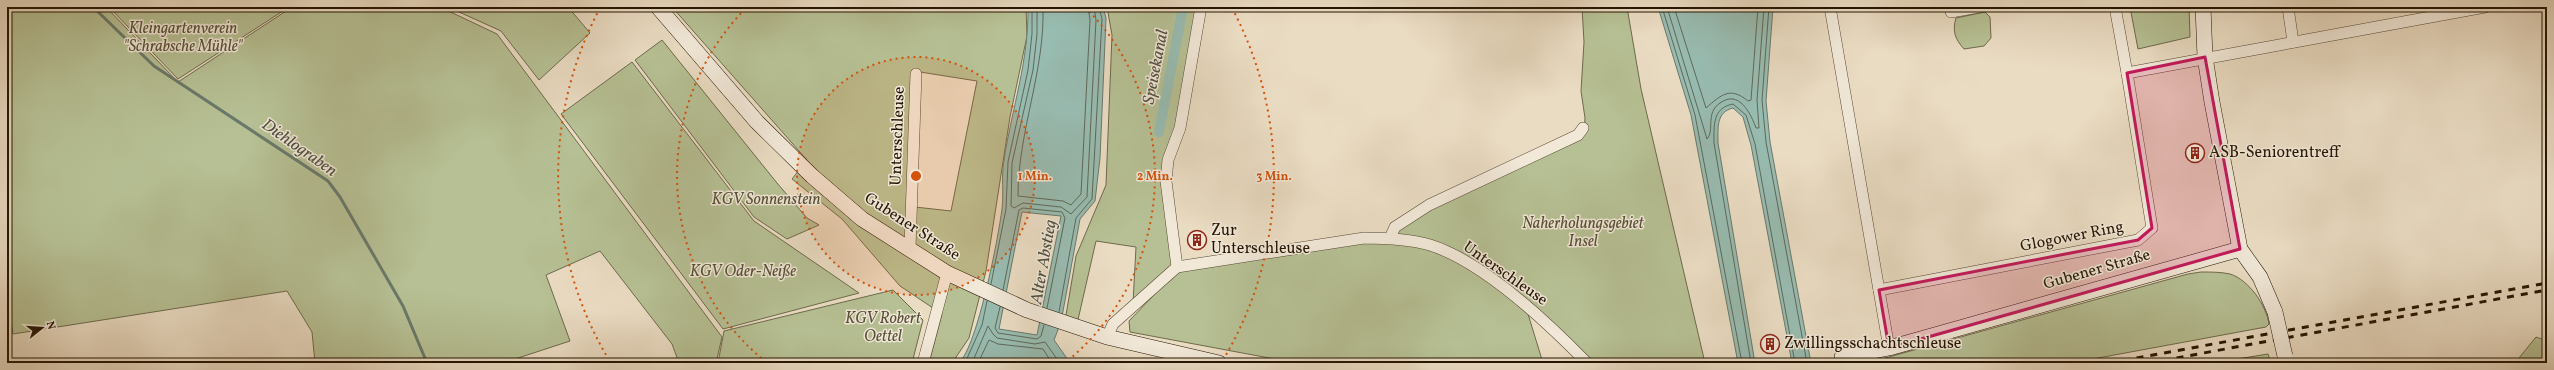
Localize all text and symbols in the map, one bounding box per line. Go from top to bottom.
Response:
park label: Kleingartenverein "Schrabsche Mühle" [123,18,243,58]
water label: Speisekanal [1138,28,1174,106]
street label: Unterschleuse [885,86,911,186]
water label: Diehlograben [257,114,342,183]
building icon: ASB-Seniorentreff [2184,142,2206,164]
place label: ASB-Seniorentreff [2209,142,2341,164]
centre of rings [909,169,923,183]
text: 1 Min. [1018,169,1052,185]
text: 2 Min. [1137,169,1173,185]
text: 3 Min. [1256,169,1292,185]
street label: Gubener Straße [860,188,964,266]
park label: KGV Sonnenstein [712,189,821,211]
park label: Naherholungsgebiet Insel [1522,213,1644,253]
street label: Glogower Ring [2018,216,2126,258]
water label: Alter Abstieg [1025,218,1063,307]
place label: Zur Unterschleuse [1211,220,1310,260]
building icon: Zur Unterschleuse [1186,229,1208,251]
street label: Unterschleuse [1458,237,1552,311]
street label: Gubener Straße [2041,244,2153,296]
park label: KGV Oder-Neiße [690,261,796,283]
north arrow [22,308,62,348]
park label: KGV Robert Oettel [845,308,922,348]
text: N [42,319,58,332]
building icon: Zwillingsschachtschleuse [1759,333,1781,355]
place label: Zwillingsschachtschleuse [1784,333,1961,355]

